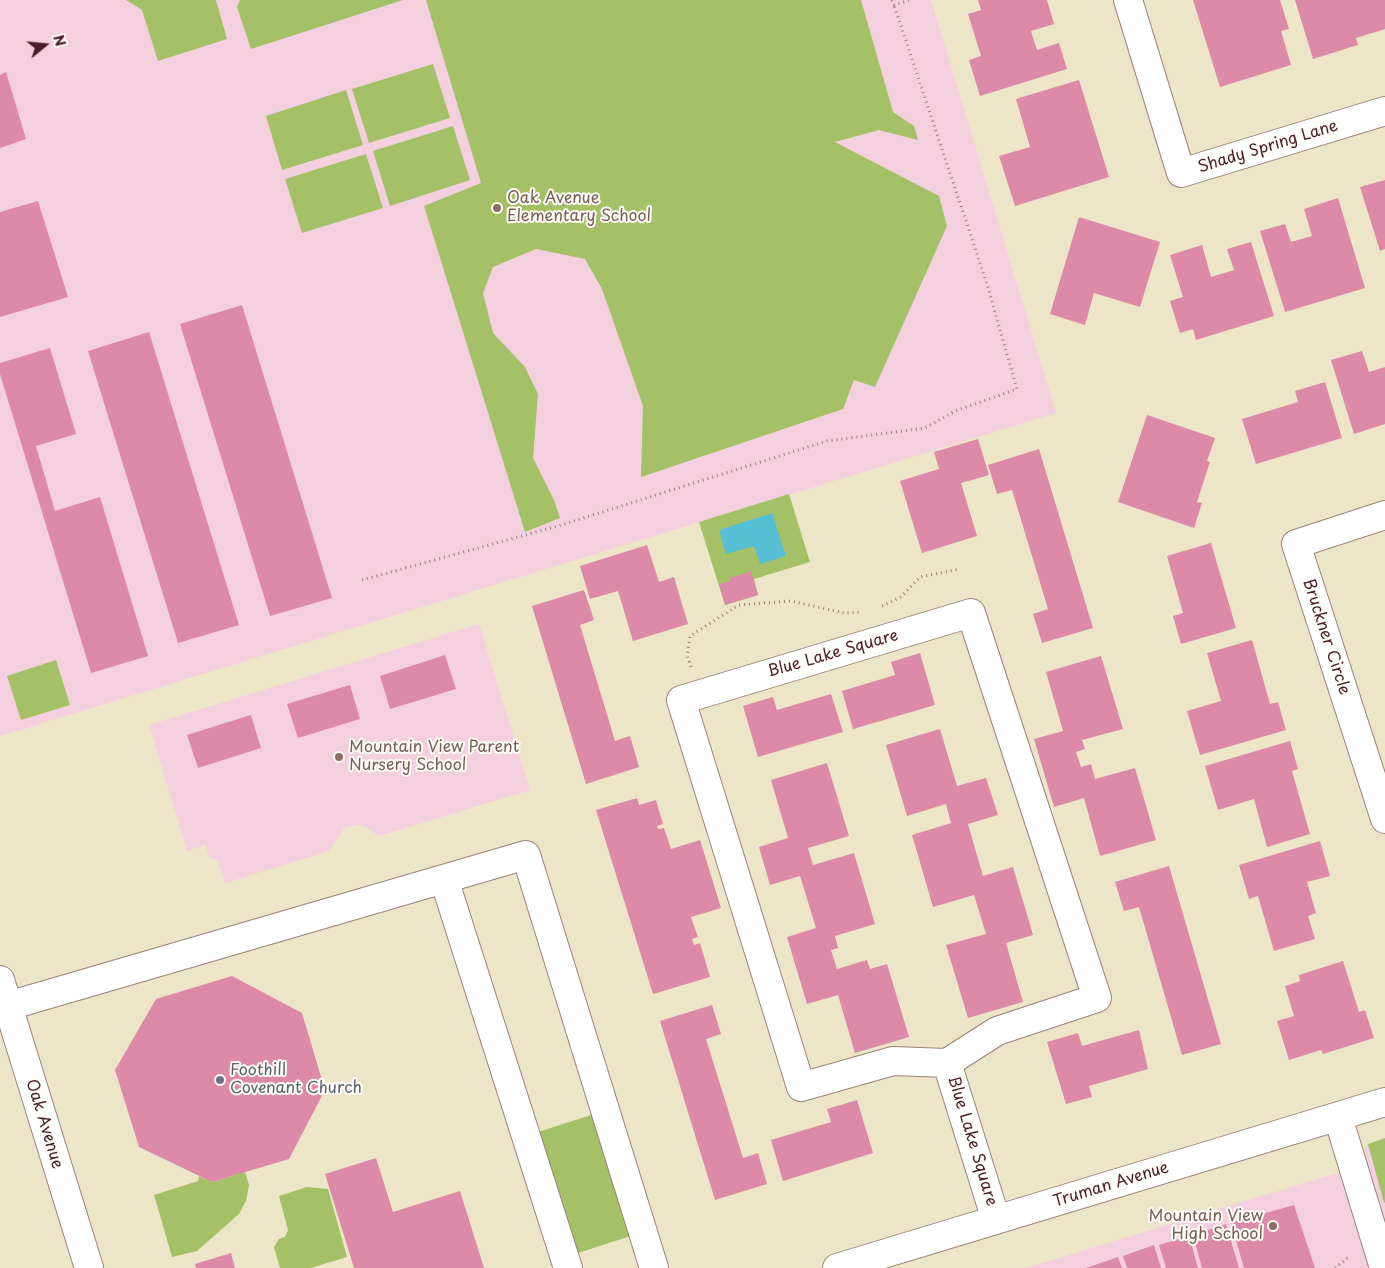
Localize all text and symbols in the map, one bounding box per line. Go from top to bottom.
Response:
north arrow [20,20,70,70]
text: N [48,32,71,49]
street label: Shady Spring Lane [1196,117,1340,177]
place label: Oak Avenue Elementary School [507,189,651,227]
marker: Oak Avenue Elementary School [491,202,503,214]
street label: Bruckner Circle [1298,577,1354,697]
street label: Blue Lake Square [765,626,901,682]
place label: Mountain View Parent Nursery School [349,738,519,776]
marker: Mountain View Parent Nursery School [333,751,345,763]
place label: Foothill Covenant Church [230,1061,362,1099]
marker: Foothill Covenant Church [214,1074,226,1086]
street label: Blue Lake Square [943,1074,1001,1208]
street label: Oak Avenue [21,1077,67,1171]
street label: Truman Avenue [1051,1158,1171,1212]
place label: Mountain View High School [1149,1207,1263,1245]
marker: Mountain View High School [1267,1220,1279,1232]

